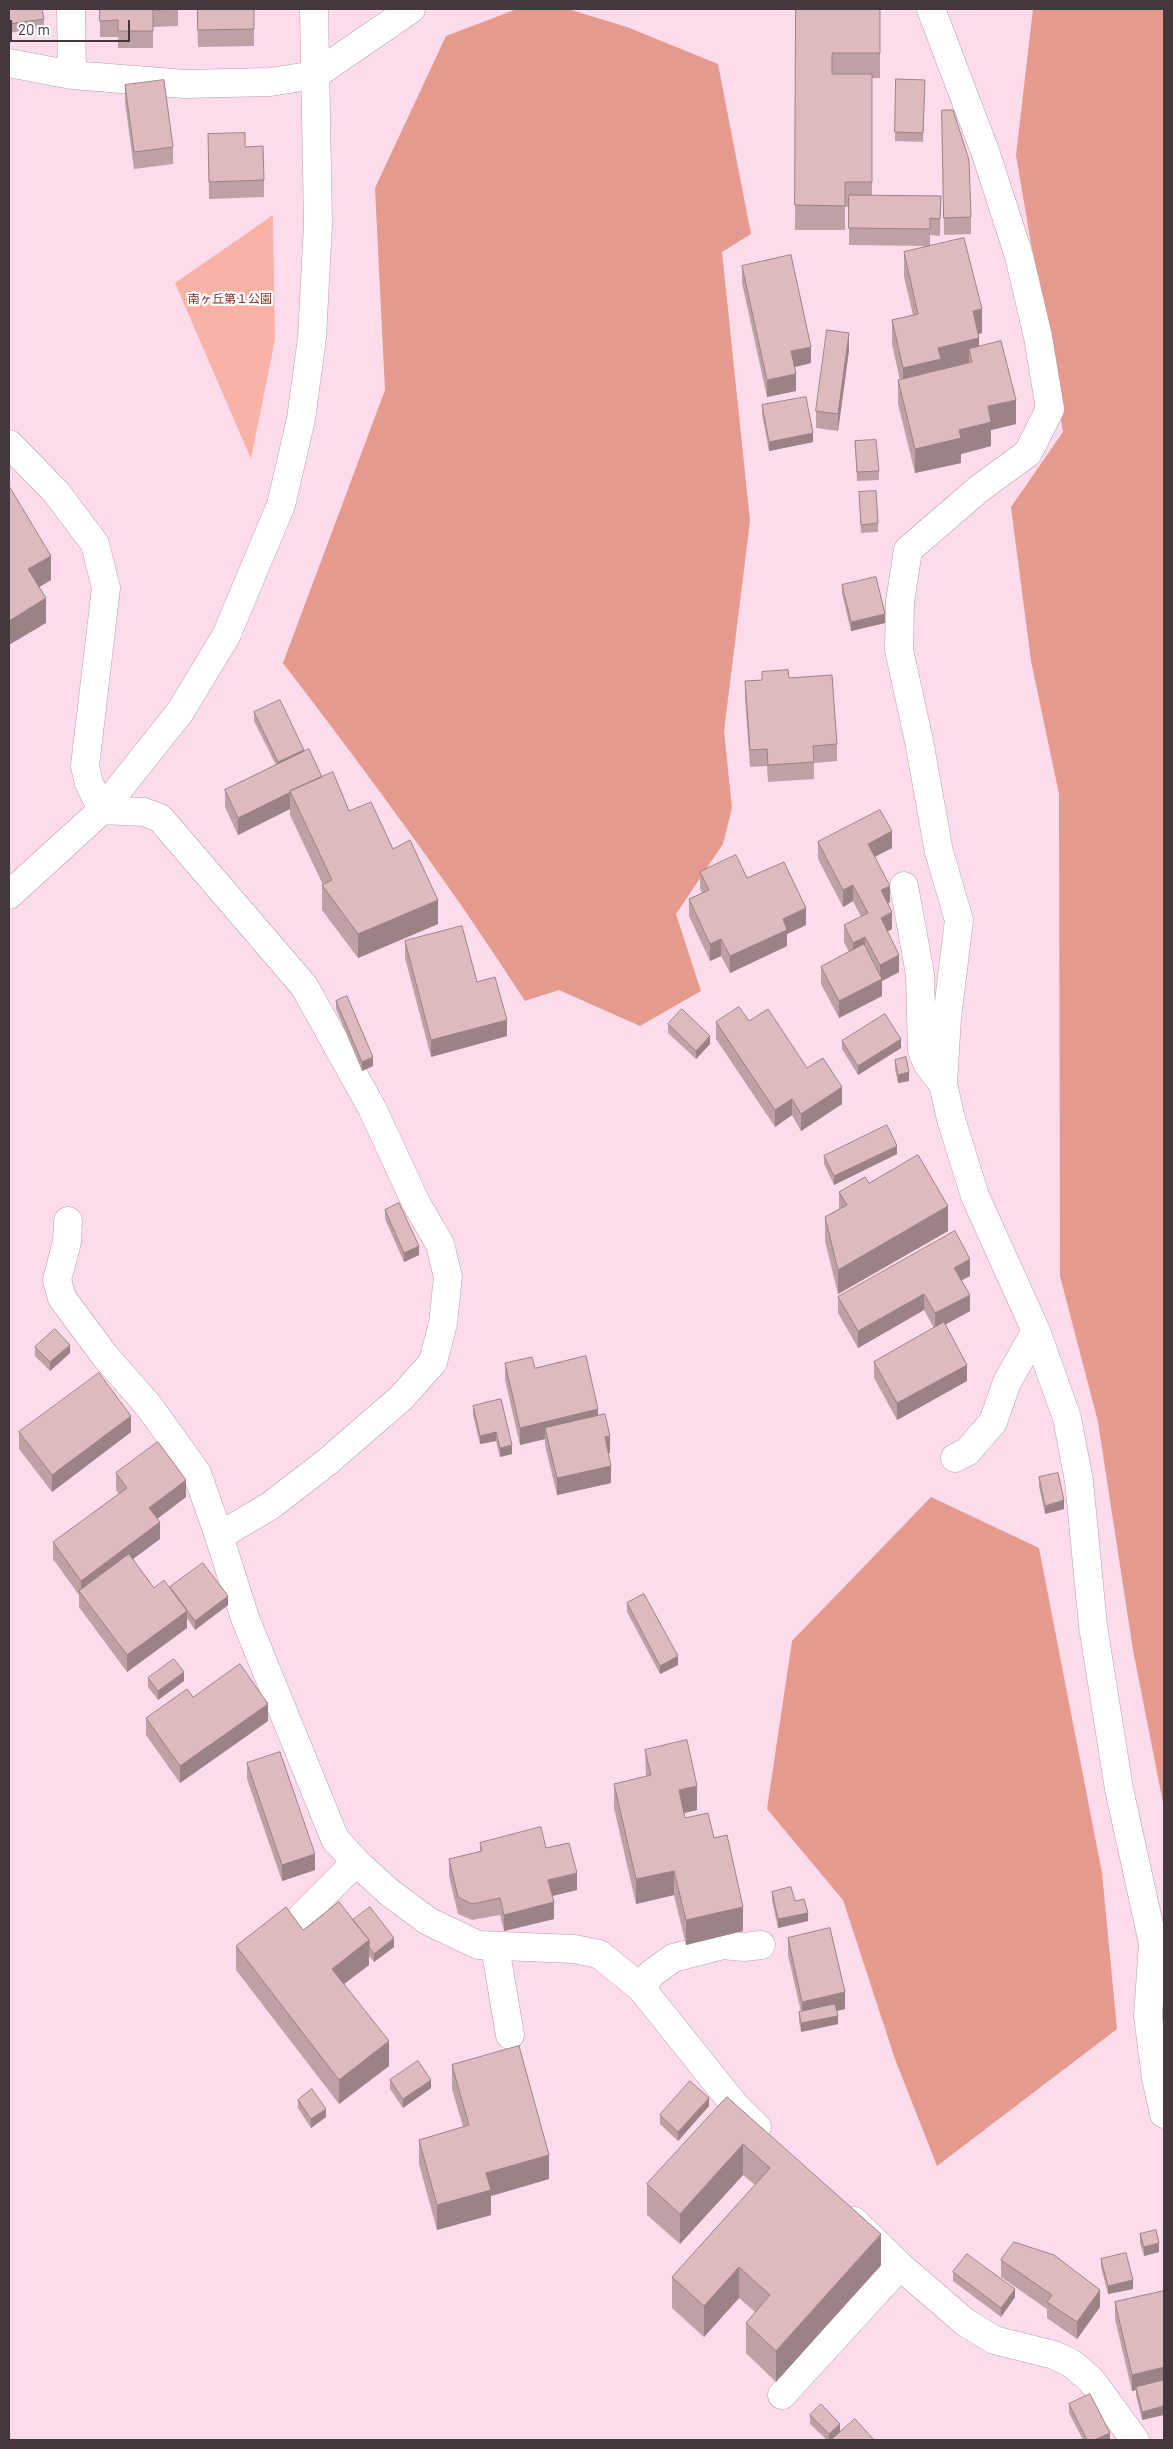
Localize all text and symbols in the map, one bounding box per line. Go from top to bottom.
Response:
scale bar [12,10,132,42]
text: 20 m [18,20,50,38]
park label: 南ヶ丘第１公園 [188,292,272,306]

